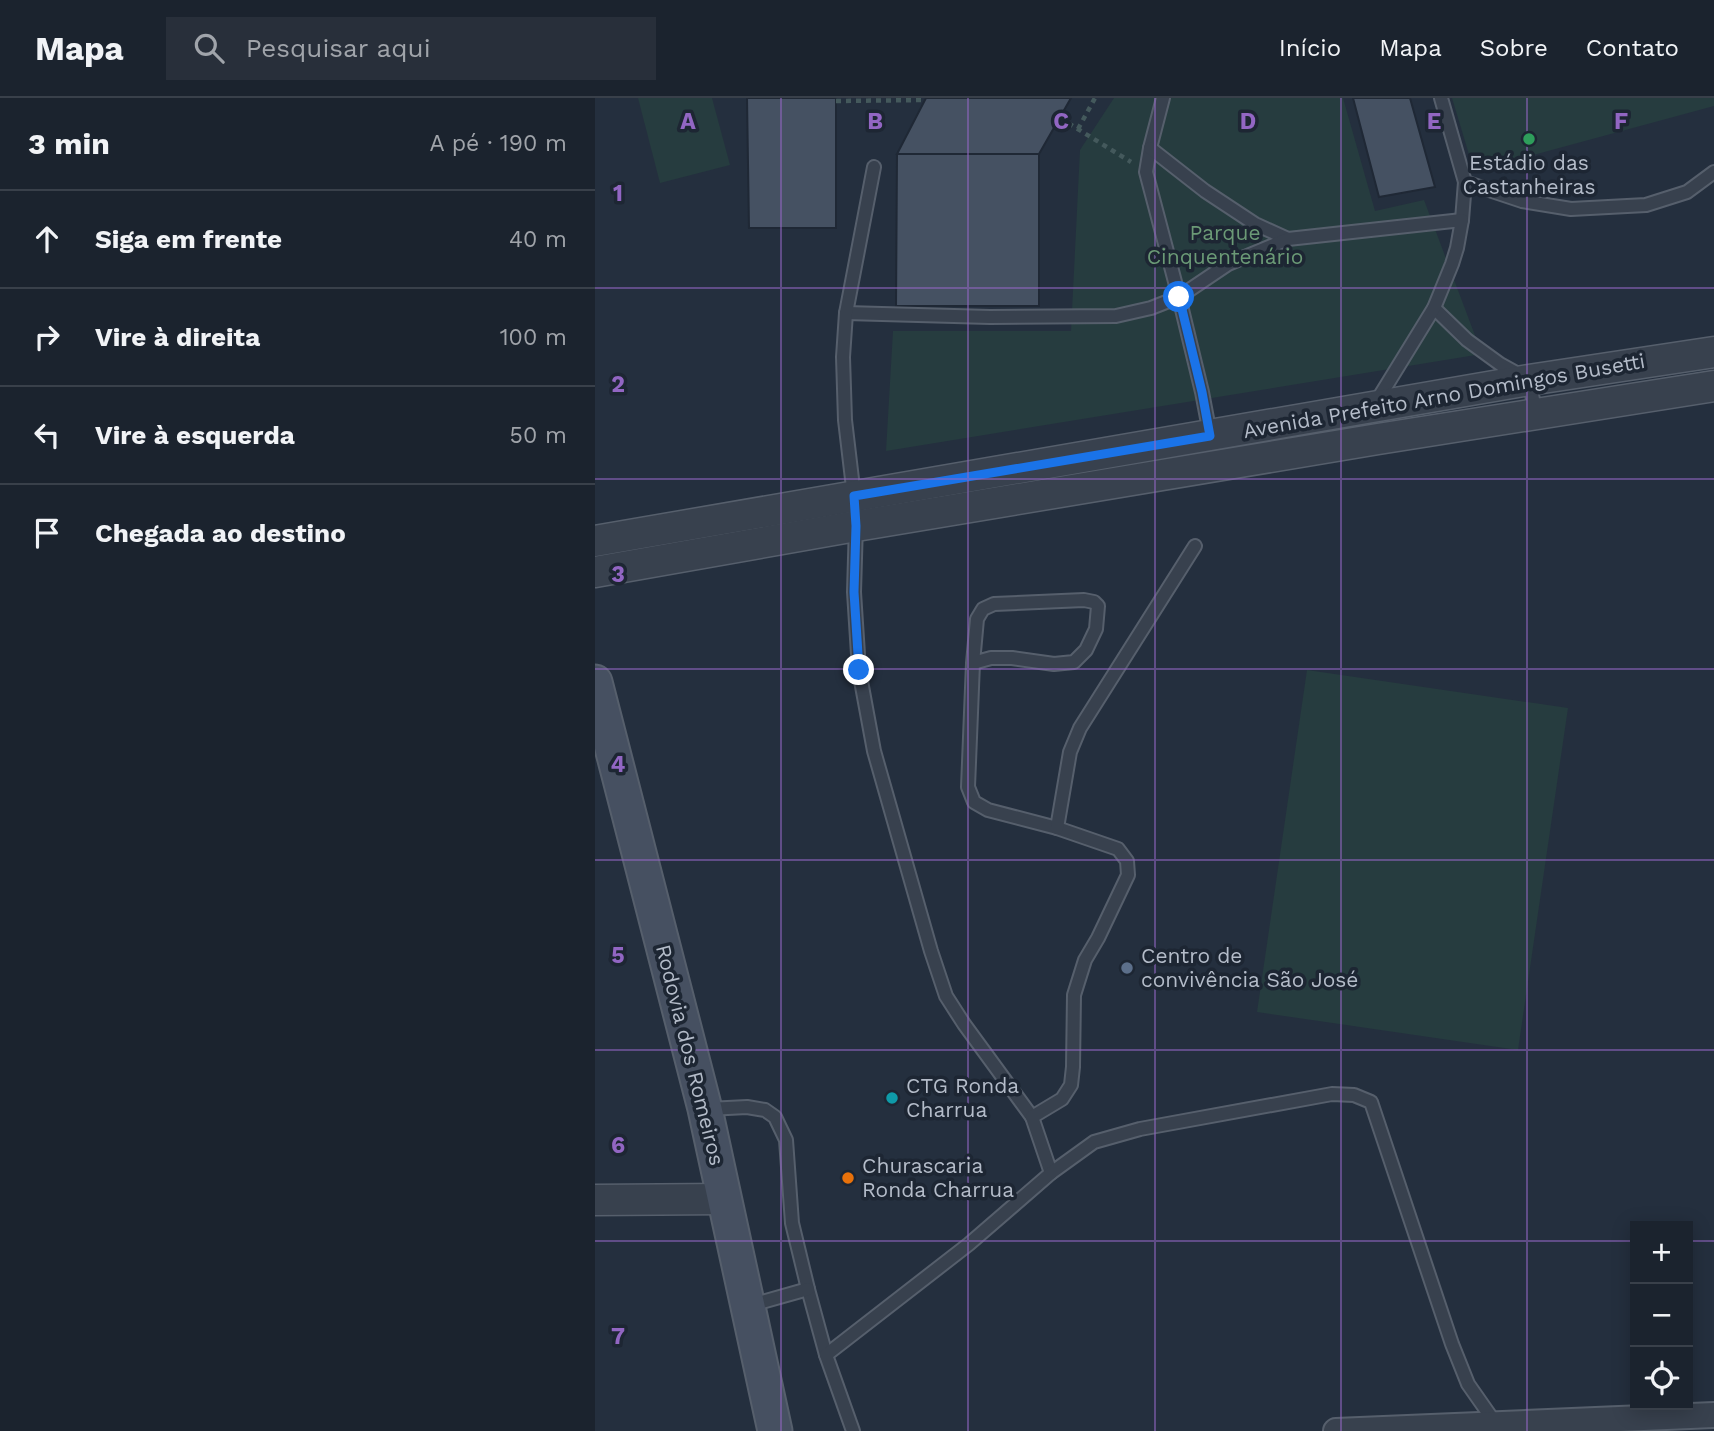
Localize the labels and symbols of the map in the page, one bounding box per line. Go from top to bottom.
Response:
text: A [680,108,696,135]
text: B [867,108,883,135]
text: C [1053,108,1069,135]
text: D [1240,108,1256,135]
text: E [1427,108,1441,135]
text: F [1614,108,1628,135]
marker: Estádio das Castanheiras [1521,131,1537,147]
place label: Estádio das Castanheiras [1463,150,1595,199]
text: 1 [613,180,623,207]
park label: Parque Cinquentenário [1147,220,1303,269]
route start [1163,281,1194,312]
street label: Avenida Prefeito Arno Domingos Busetti [1241,348,1647,443]
text: 2 [611,371,625,398]
text: 3 [611,561,625,588]
route end [843,654,874,685]
text: 4 [611,751,626,778]
text: 5 [611,942,625,969]
street label: Rodovia dos Romeiros [651,942,730,1168]
place label: Centro de convivência São José [1141,943,1358,992]
marker: Centro de convivência São José [1119,960,1135,976]
place label: CTG Ronda Charrua [906,1073,1019,1122]
marker: CTG Ronda Charrua [884,1090,900,1106]
text: 6 [611,1132,625,1159]
place label: Churascaria Ronda Charrua [862,1153,1014,1202]
marker: Churascaria Ronda Charrua [840,1170,856,1186]
text: 7 [611,1323,625,1350]

